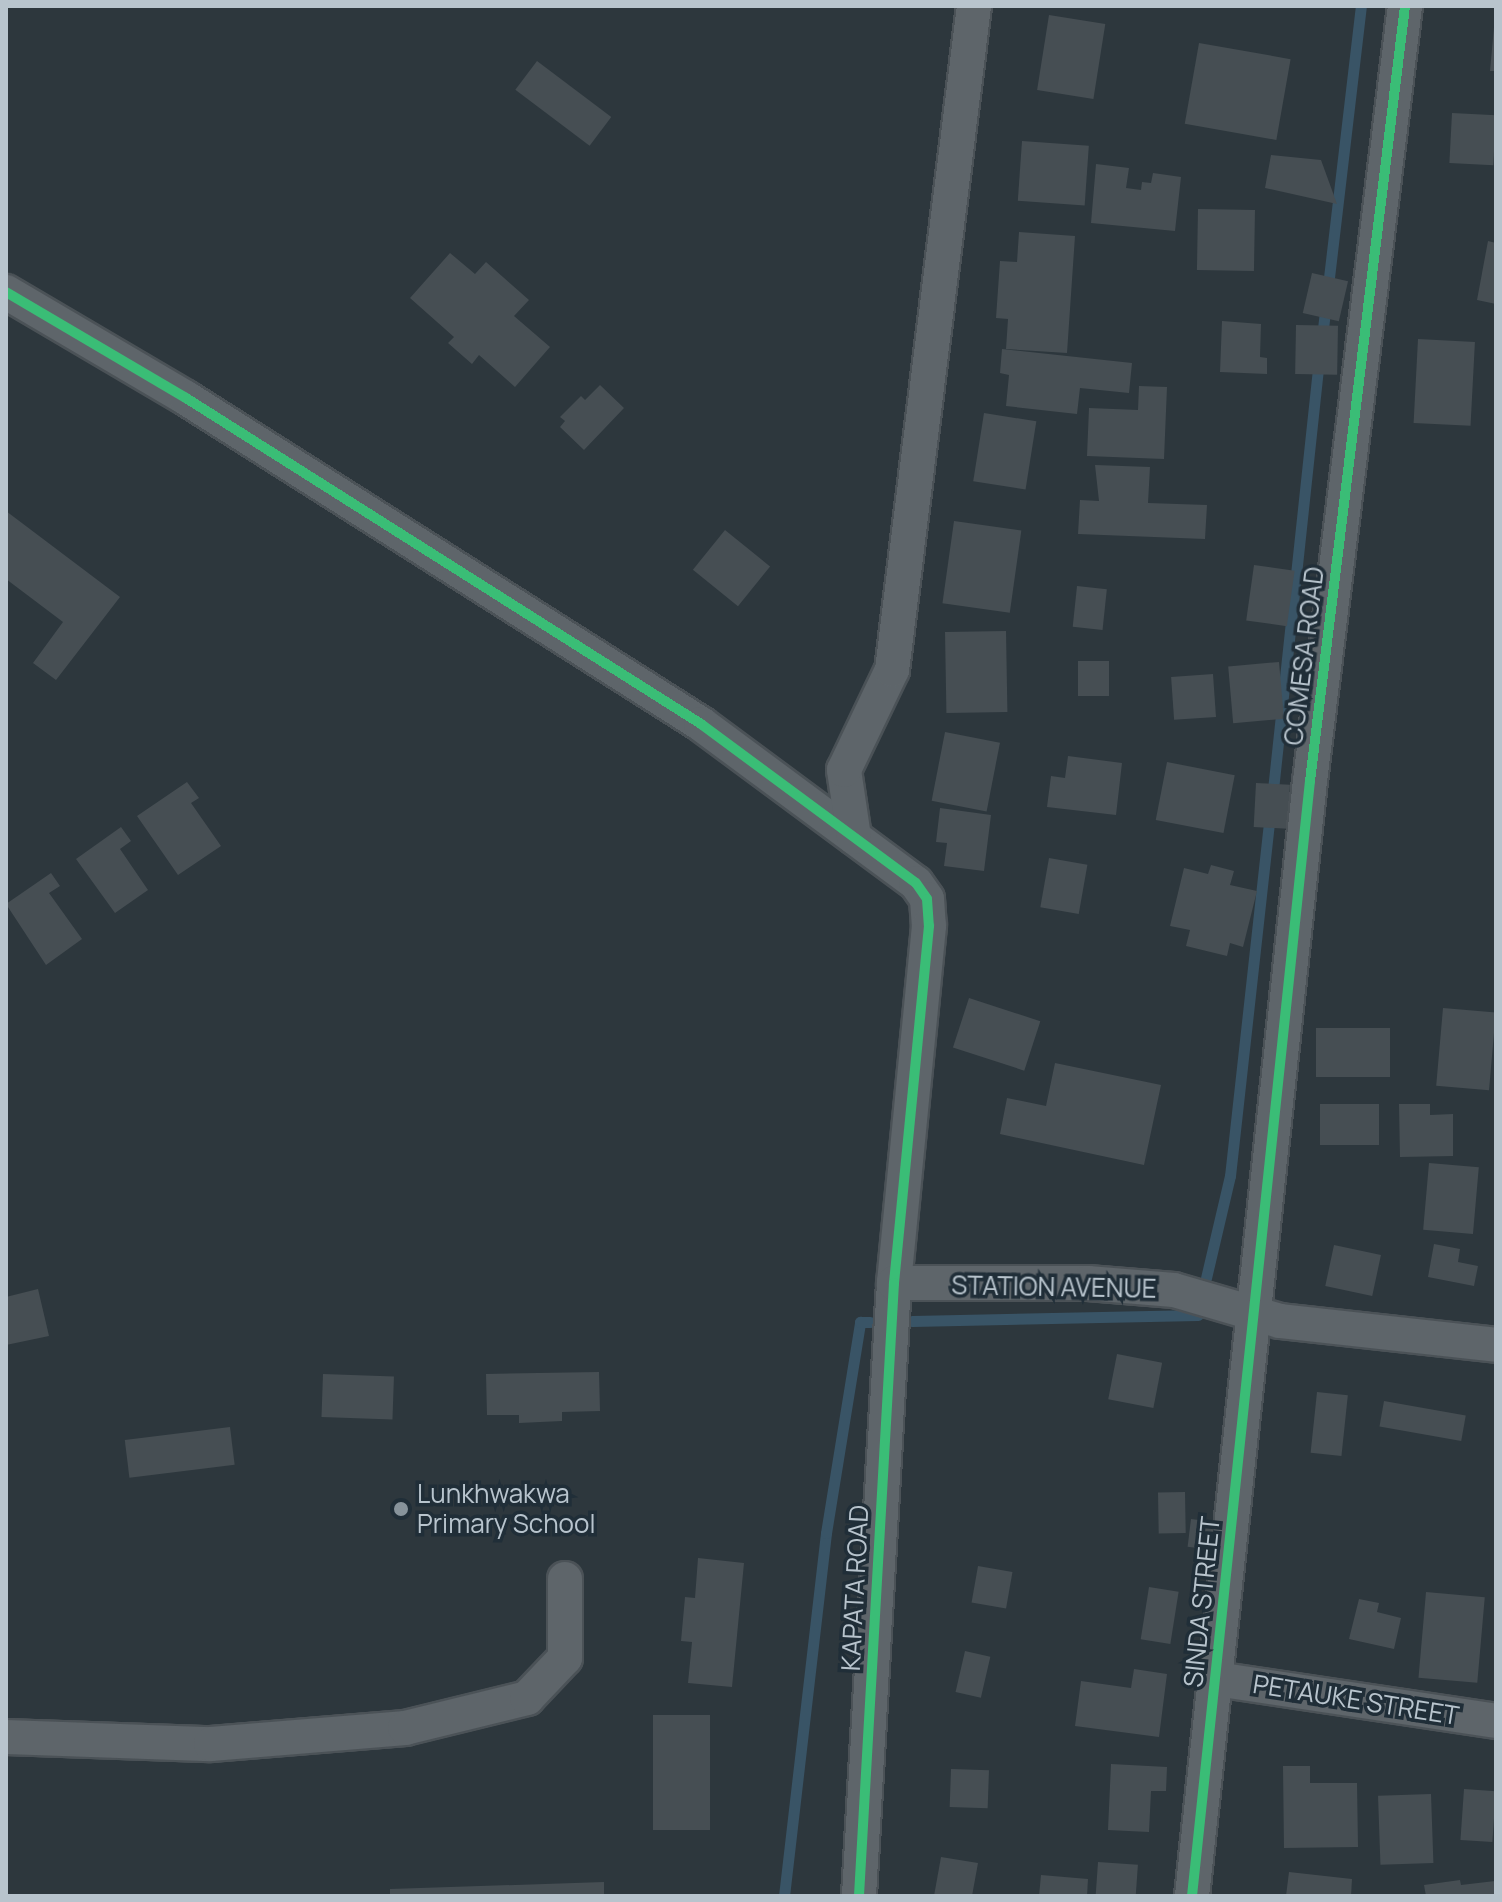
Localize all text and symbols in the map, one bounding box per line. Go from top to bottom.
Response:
street label: COMESA ROAD [1278,565,1330,747]
street label: STATION AVENUE [951,1270,1157,1304]
place label: Lunkhwakwa Primary School [417,1478,595,1540]
marker: Lunkhwakwa Primary School [392,1500,410,1518]
street label: KAPATA ROAD [835,1504,875,1672]
street label: SINDA STREET [1178,1515,1226,1689]
street label: PETAUKE STREET [1251,1668,1461,1732]

